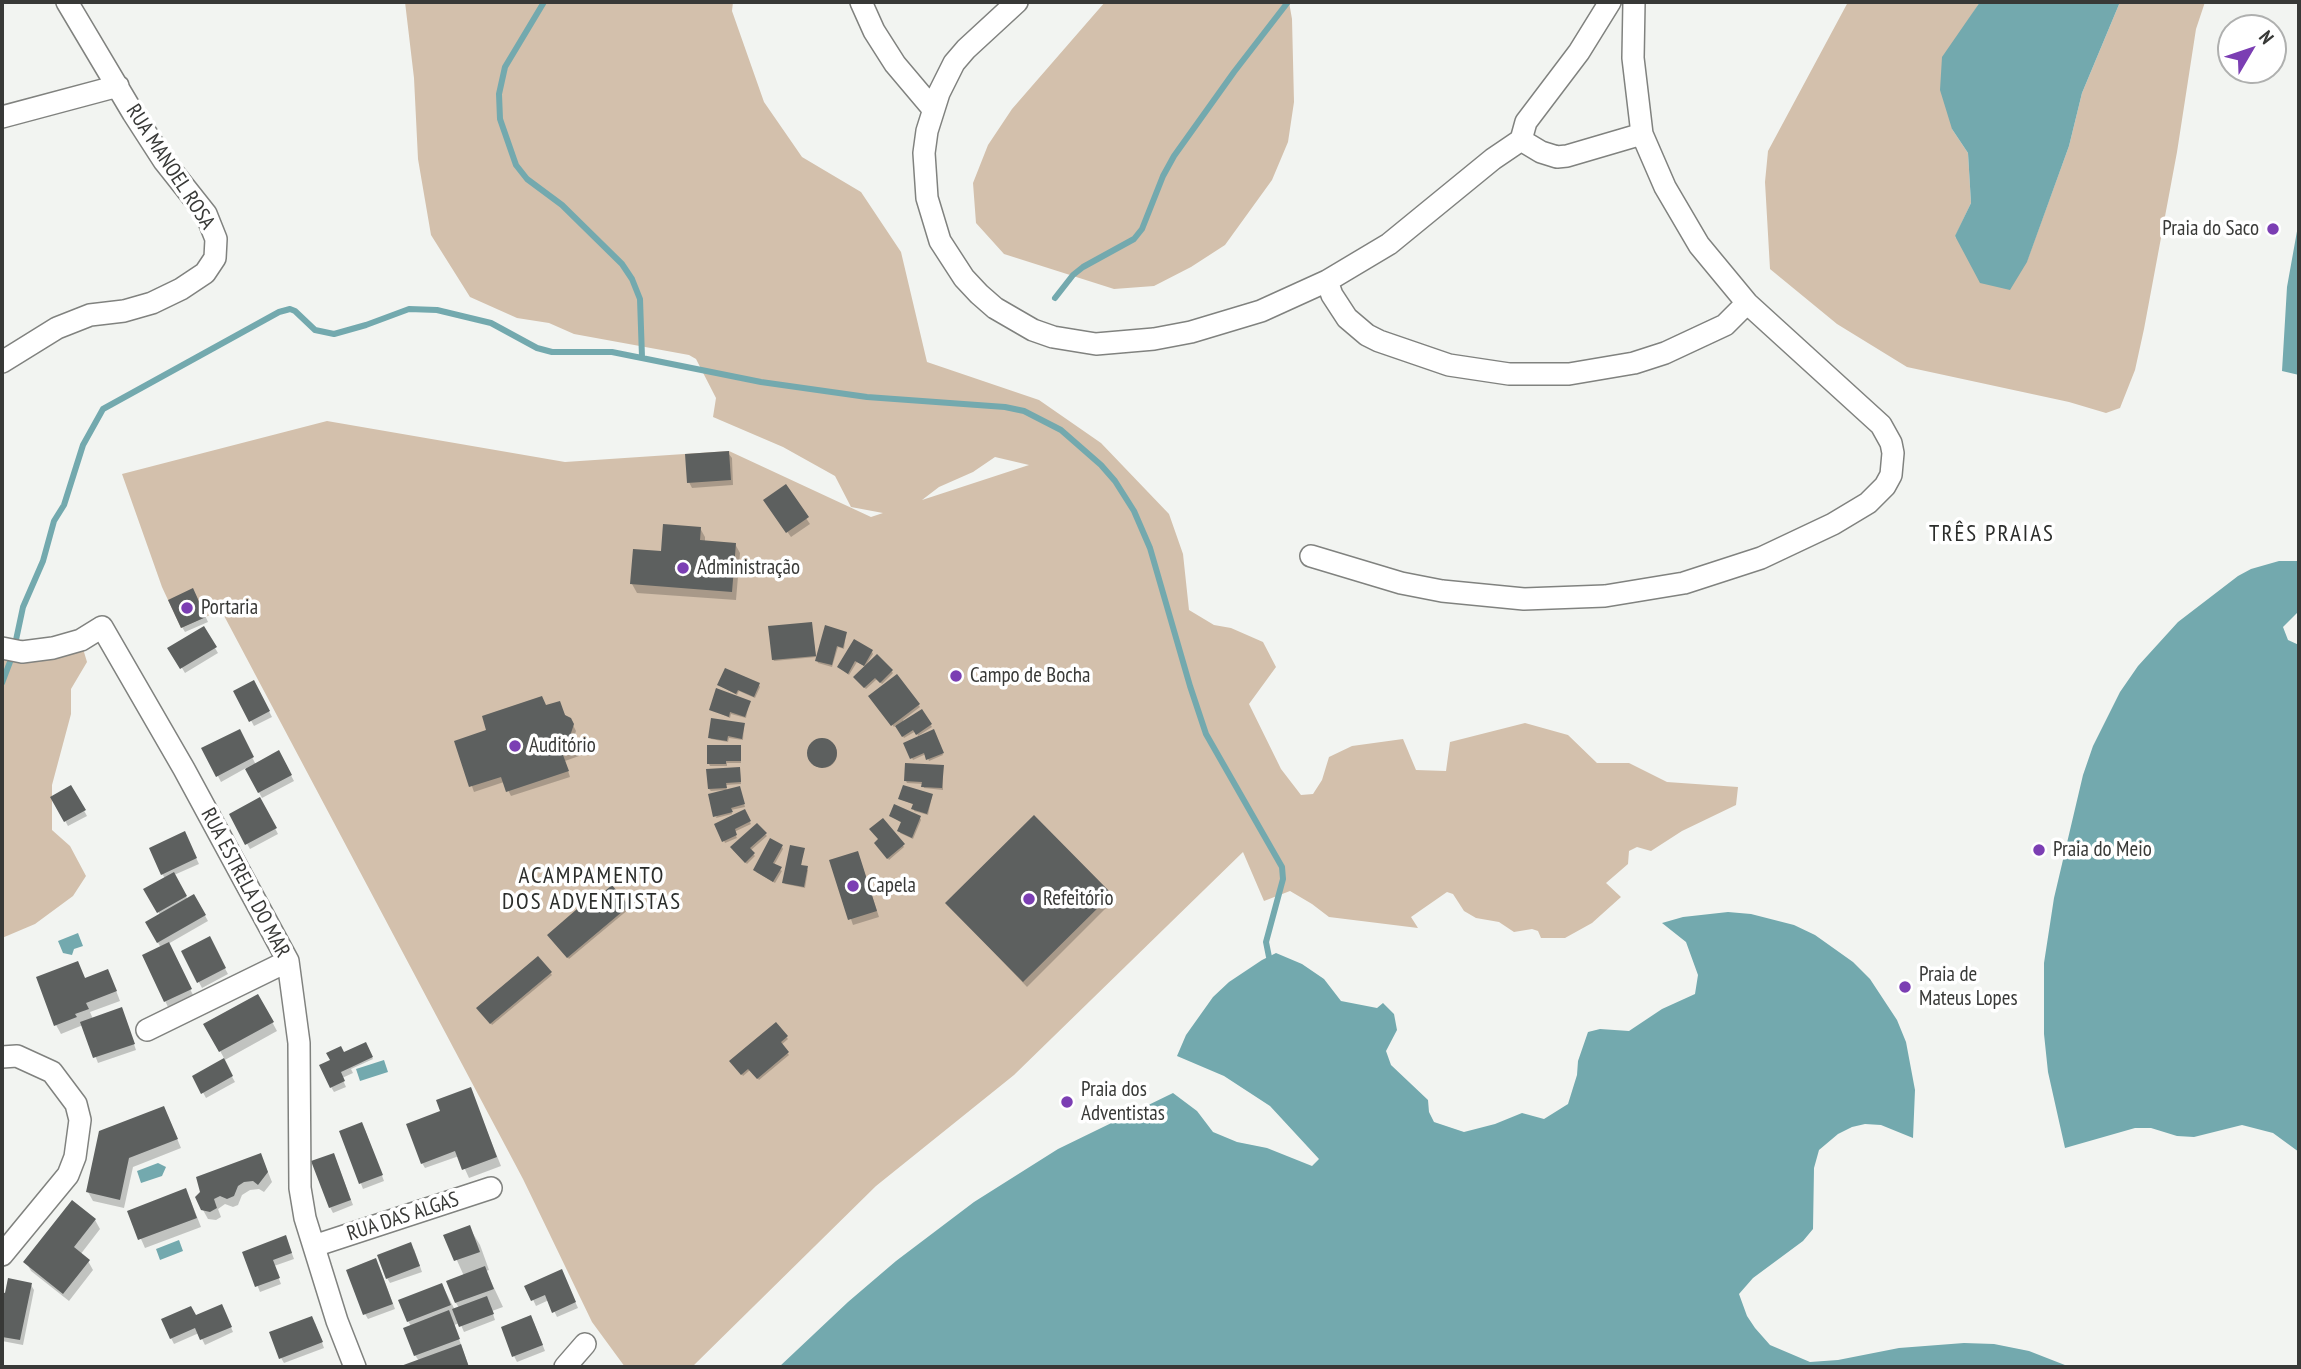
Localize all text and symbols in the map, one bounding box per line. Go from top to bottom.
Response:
north arrow [2217,14,2287,84]
text: N [2254,25,2279,49]
street label: RUA MANOEL ROSA [120,100,220,234]
place label: Praia do Saco [2162,216,2259,242]
marker: Praia do Saco [2265,221,2281,237]
district label: TRÊS PRAIAS [1930,520,2054,548]
place label: Administração [697,555,800,581]
marker: Administração [675,560,691,576]
place label: Portaria [201,595,258,621]
marker: Portaria [179,600,195,616]
place label: Campo de Bocha [970,663,1090,689]
marker: Campo de Bocha [948,668,964,684]
place label: Auditório [529,733,596,759]
marker: Auditório [507,738,523,754]
street label: RUA ESTRELA DO MAR [195,804,295,962]
place label: Praia do Meio [2053,837,2152,863]
marker: Praia do Meio [2031,842,2047,858]
district label: ACAMPAMENTO DOS ADVENTISTAS [504,862,680,916]
place label: Capela [867,873,916,899]
marker: Capela [845,878,861,894]
place label: Refeitório [1043,886,1113,912]
marker: Refeitório [1021,891,1037,907]
place label: Praia de Mateus Lopes [1919,962,2017,1012]
marker: Praia de Mateus Lopes [1897,979,1913,995]
place label: Praia dos Adventistas [1081,1077,1165,1127]
marker: Praia dos Adventistas [1059,1094,1075,1110]
street label: RUA DAS ALGAS [344,1187,462,1247]

